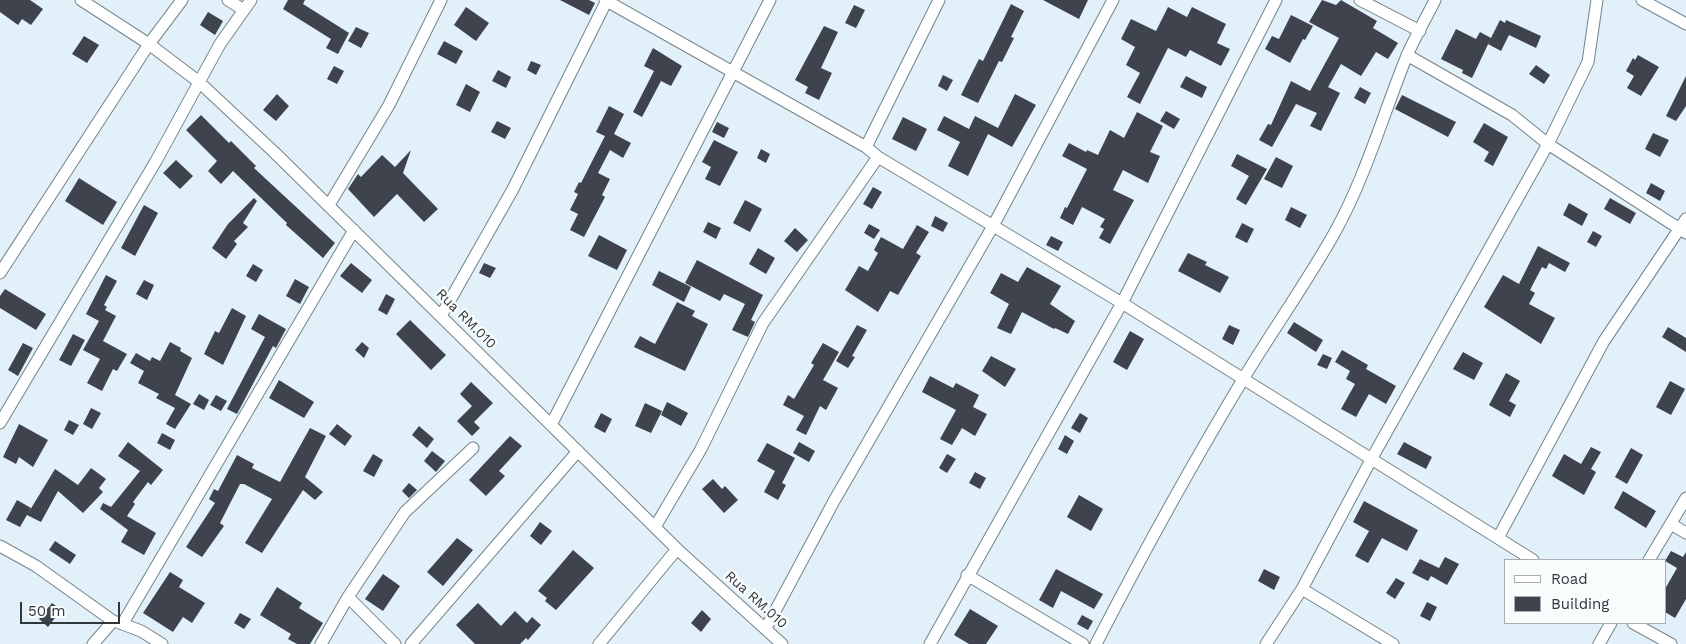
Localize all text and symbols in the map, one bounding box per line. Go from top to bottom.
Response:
street label: Rua RM.010 [432,285,500,353]
legend [1504,559,1666,624]
street label: Rua RM.010 [721,568,791,632]
text: Road [1551,570,1588,588]
scale bar [22,592,122,624]
text: Building [1551,595,1609,613]
text: 50 m [28,602,65,620]

